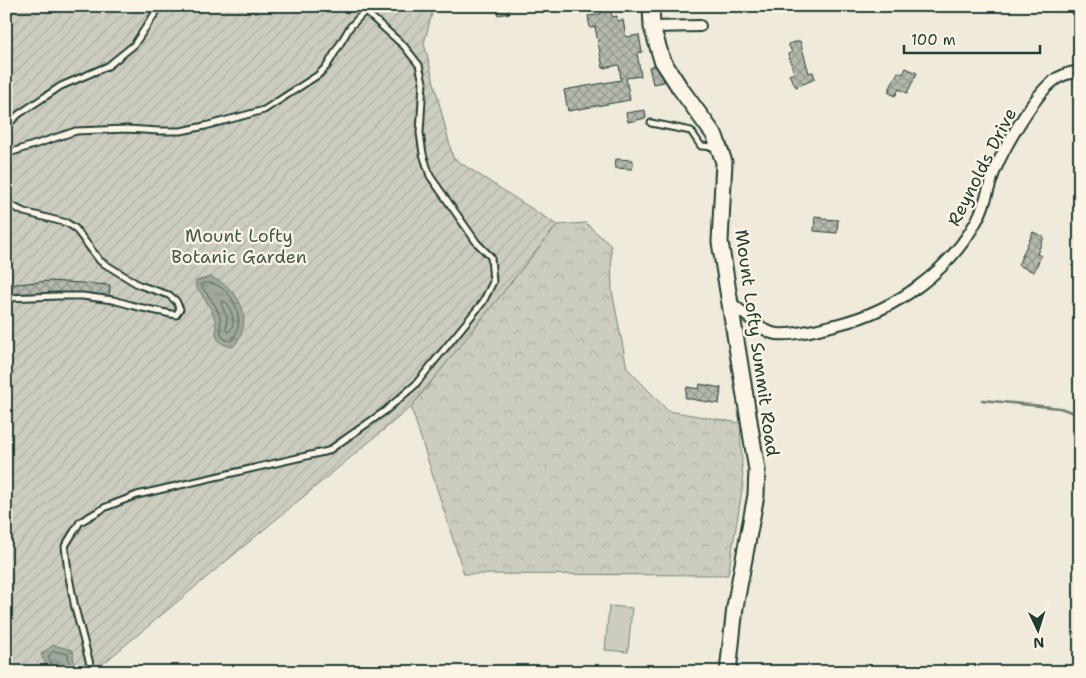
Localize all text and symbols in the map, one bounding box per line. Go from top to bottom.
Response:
scale bar [904,22,1040,54]
text: 100 m [911,30,956,50]
street label: Reynolds Drive [942,104,1022,230]
park label: Mount Lofty Botanic Garden [171,224,307,269]
street label: Mount Lofty Summit Road [729,228,785,458]
north arrow [1014,606,1064,656]
text: N [1033,634,1045,652]

